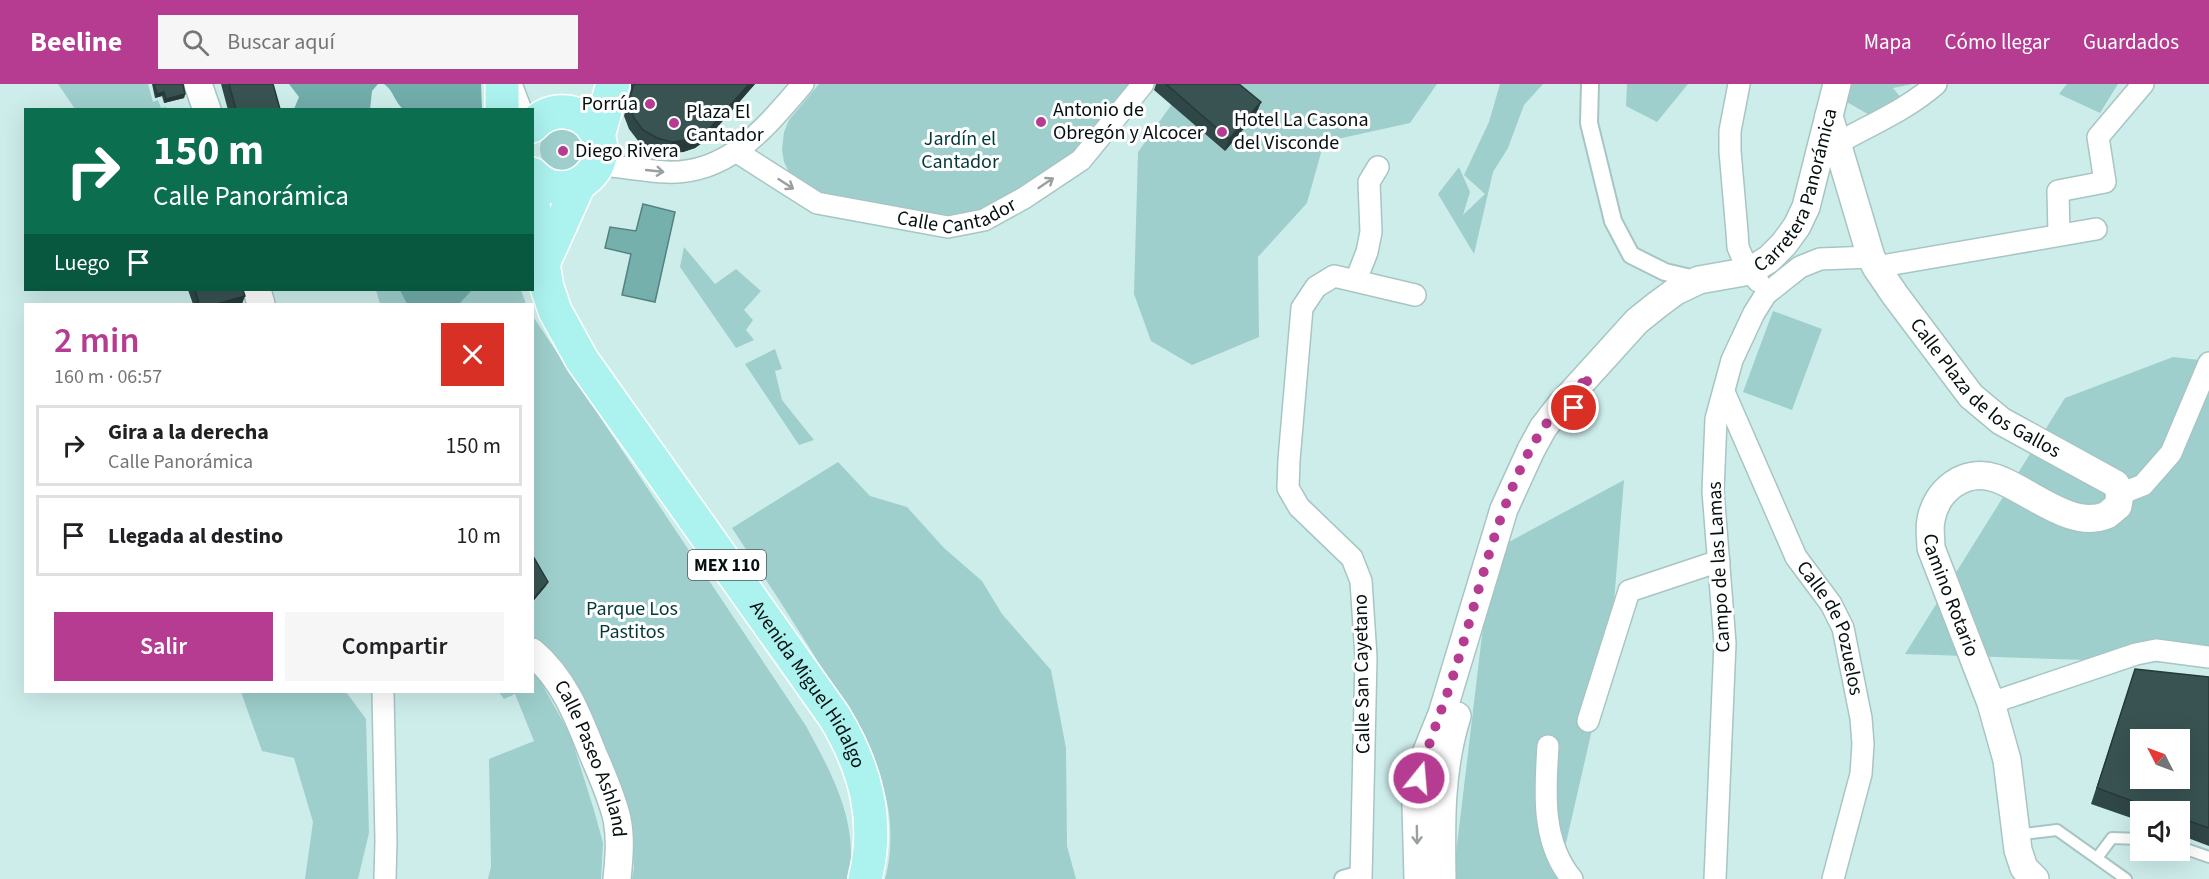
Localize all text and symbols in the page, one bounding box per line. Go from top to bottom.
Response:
search box [158,15,578,69]
text: Beeline [30,22,122,62]
icon: search [179,26,212,59]
text: Buscar aquí [227,26,335,58]
text: Mapa [1864,27,1912,57]
text: Cómo llegar [1945,27,2050,57]
text: Guardados [2083,27,2179,57]
place label: Porrúa [581,90,638,118]
place label: Antonio de Obregón y Alcocer [1053,96,1204,147]
marker: Porrúa [643,97,657,111]
place label: Plaza El Cantador [686,98,764,149]
street label: Carretera Panorámica [1748,105,1844,279]
place label: Hotel La Casona del Visconde [1234,106,1369,157]
marker: Antonio de Obregón y Alcocer [1034,115,1048,129]
marker: Plaza El Cantador [667,116,681,130]
text: 150 m [153,121,264,181]
park label: Jardín el Cantador [921,125,999,176]
marker: Hotel La Casona del Visconde [1215,125,1229,139]
icon: right [54,132,132,210]
place label: Diego Rivera [575,137,679,165]
marker: Diego Rivera [556,144,570,158]
one-way arrow [645,166,665,177]
text: Calle Panorámica [153,177,349,216]
one-way arrow [1038,177,1054,189]
one-way arrow [777,178,794,190]
street label: Calle Cantador [895,191,1021,242]
icon: arrive [122,246,155,279]
text: Luego [54,247,110,279]
street label: Calle Plaza de los Gallos [1903,312,2066,465]
text: 2 min [54,315,140,366]
button: close [441,323,504,386]
text: 160 m · 06:57 [54,363,162,391]
pin [1548,382,1599,433]
icon: arrive [1557,391,1590,424]
text: Gira a la derecha [108,416,269,448]
icon: right [57,429,90,462]
text: 150 m [446,430,501,462]
text: Calle Panorámica [108,448,253,476]
street label: Campo de las Lamas [1701,481,1737,653]
icon: arrive [57,519,90,552]
text: Llegada al destino [108,520,283,552]
text: 10 m [456,520,501,552]
street label: Camino Rotario [1916,533,1986,661]
road number: MEX 110 [688,550,766,580]
street label: Calle de Pozuelos [1790,555,1870,698]
street label: Calle San Cayetano [1347,594,1377,754]
park label: Parque Los Pastitos [586,595,678,646]
street label: Avenida Miguel Hidalgo [743,595,872,772]
button: Salir [54,612,273,681]
button: Compartir [285,612,504,681]
street label: Calle Paseo Ashland [547,675,633,838]
north arrow [2130,729,2190,789]
map controls [2130,729,2190,861]
position arrow [1387,746,1451,810]
button: sound [2130,801,2190,861]
one-way arrow [1411,824,1423,844]

